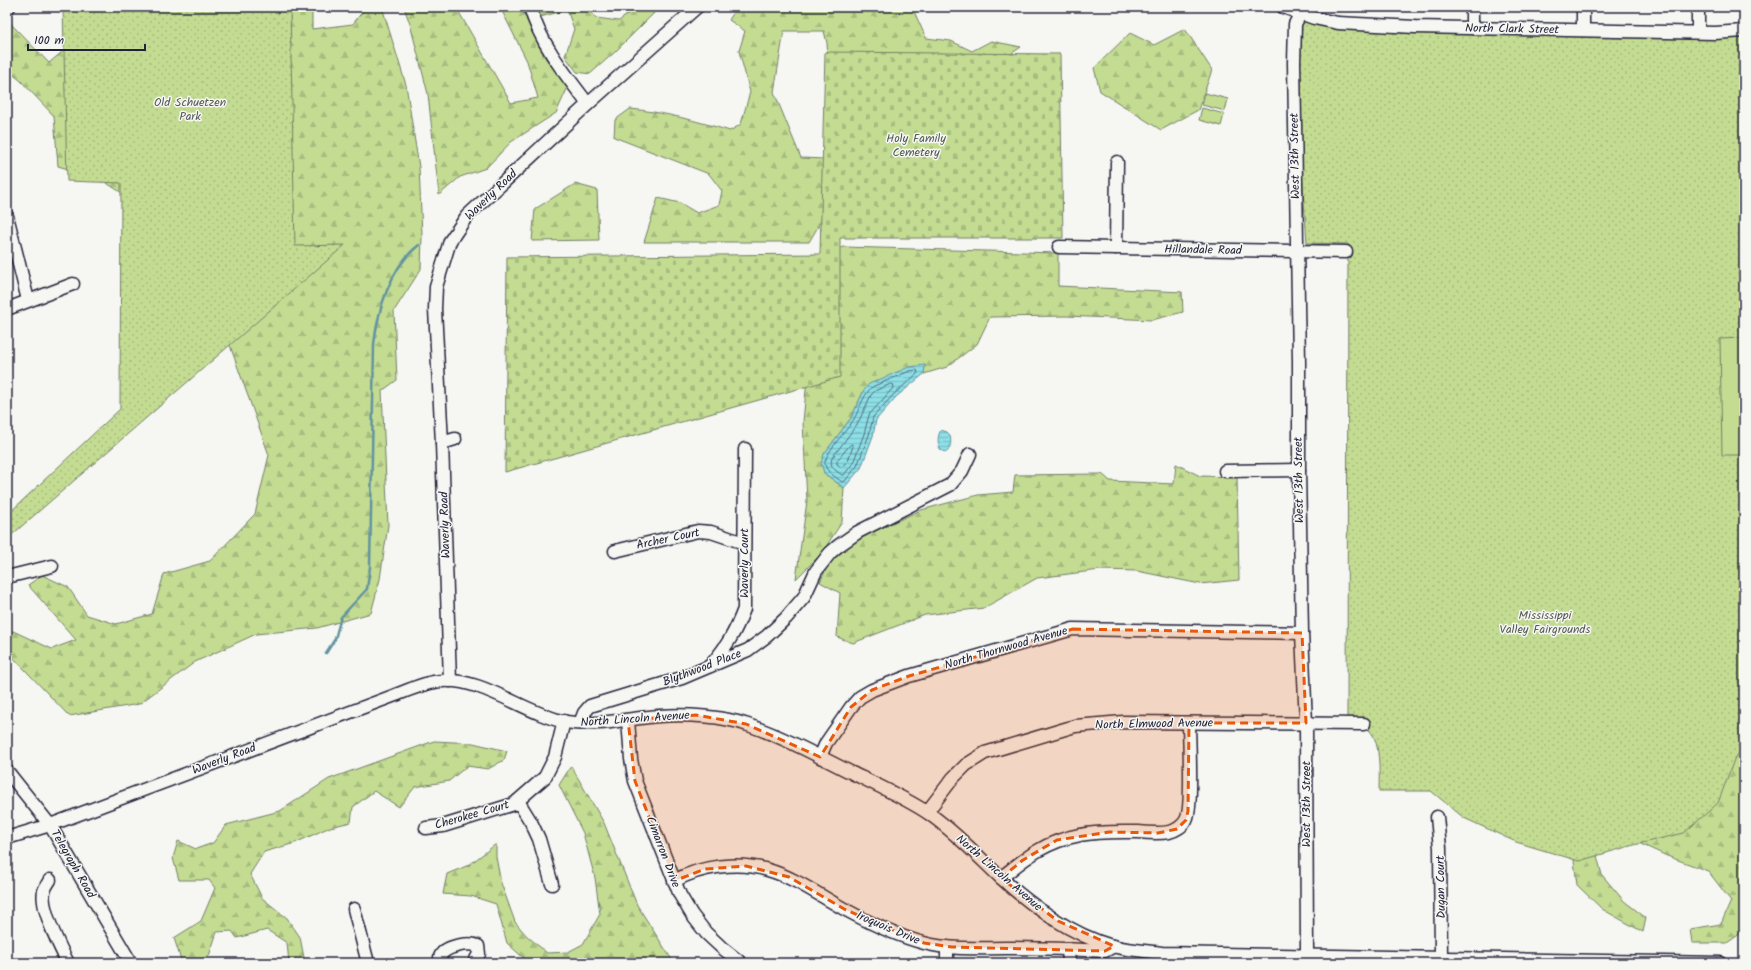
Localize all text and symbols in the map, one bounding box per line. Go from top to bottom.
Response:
street label: North Clark Street [1465,19,1560,39]
scale bar [28,26,145,52]
text: 100 m [34,31,65,50]
park label: Old Schuetzen Park [154,93,226,126]
street label: West 13th Street [1285,112,1305,199]
park label: Holy Family Cemetery [886,129,946,162]
street label: Waverly Road [460,164,522,225]
street label: Hillandale Road [1164,240,1243,260]
street label: West 13th Street [1289,436,1309,523]
street label: Waverly Road [434,490,456,559]
street label: Archer Court [635,523,702,555]
street label: Waverly Court [735,528,754,598]
park label: Mississippi Valley Fairgrounds [1500,606,1590,639]
street label: North Thornwood Avenue [942,621,1070,675]
street label: Blythwood Place [660,644,745,692]
street label: North Lincoln Avenue [580,706,691,732]
street label: North Elmwood Avenue [1095,713,1214,735]
street label: Waverly Road [189,738,260,780]
street label: West 13th Street [1297,760,1316,847]
street label: Cherokee Court [433,795,512,835]
street label: Cimarron Drive [641,814,685,891]
street label: Telegraph Road [46,826,101,903]
street label: North Lincoln Avenue [951,830,1047,916]
street label: Dugan Court [1431,855,1451,919]
street label: Iroquois Drive [853,906,923,950]

